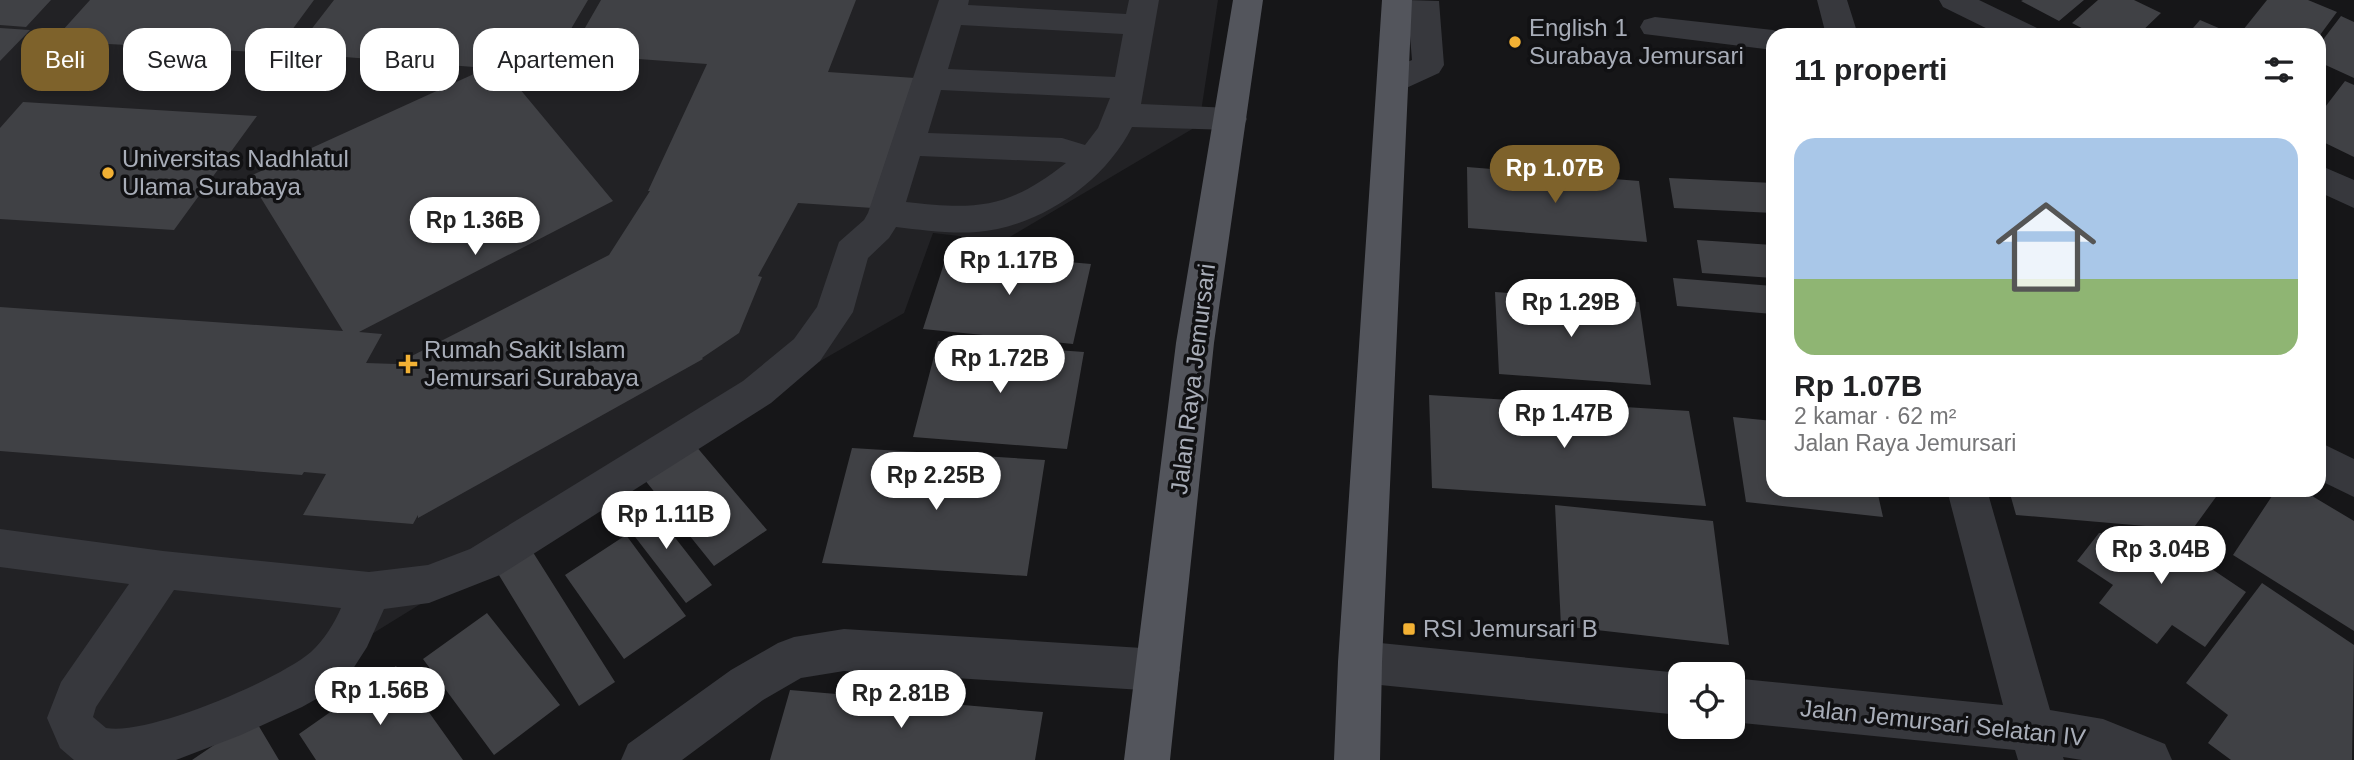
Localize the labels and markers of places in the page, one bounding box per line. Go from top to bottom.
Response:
place label: English 1 Surabaya Jemursari [1529,14,1744,69]
marker: English 1 Surabaya Jemursari [1507,34,1523,50]
place label: Universitas Nadhlatul Ulama Surabaya [122,145,349,200]
pin: Rp 1.07B [1483,146,1627,205]
marker: Universitas Nadhlatul Ulama Surabaya [100,165,116,181]
pin: Rp 1.36B [403,198,547,257]
pin: Rp 1.17B [937,238,1081,297]
pin: Rp 1.29B [1499,280,1643,339]
place label: Rumah Sakit Islam Jemursari Surabaya [424,336,639,391]
pin: Rp 1.72B [928,336,1072,395]
marker: Rumah Sakit Islam Jemursari Surabaya [398,354,418,374]
pin: Rp 1.47B [1492,391,1636,450]
pin: Rp 2.25B [864,452,1008,512]
pin: Rp 1.11B [594,491,738,551]
pin: Rp 3.04B [2089,526,2233,586]
place label: RSI Jemursari B [1423,615,1598,642]
marker: RSI Jemursari B [1401,621,1417,637]
pin: Rp 1.56B [308,668,452,727]
pin: Rp 2.81B [829,670,973,730]

